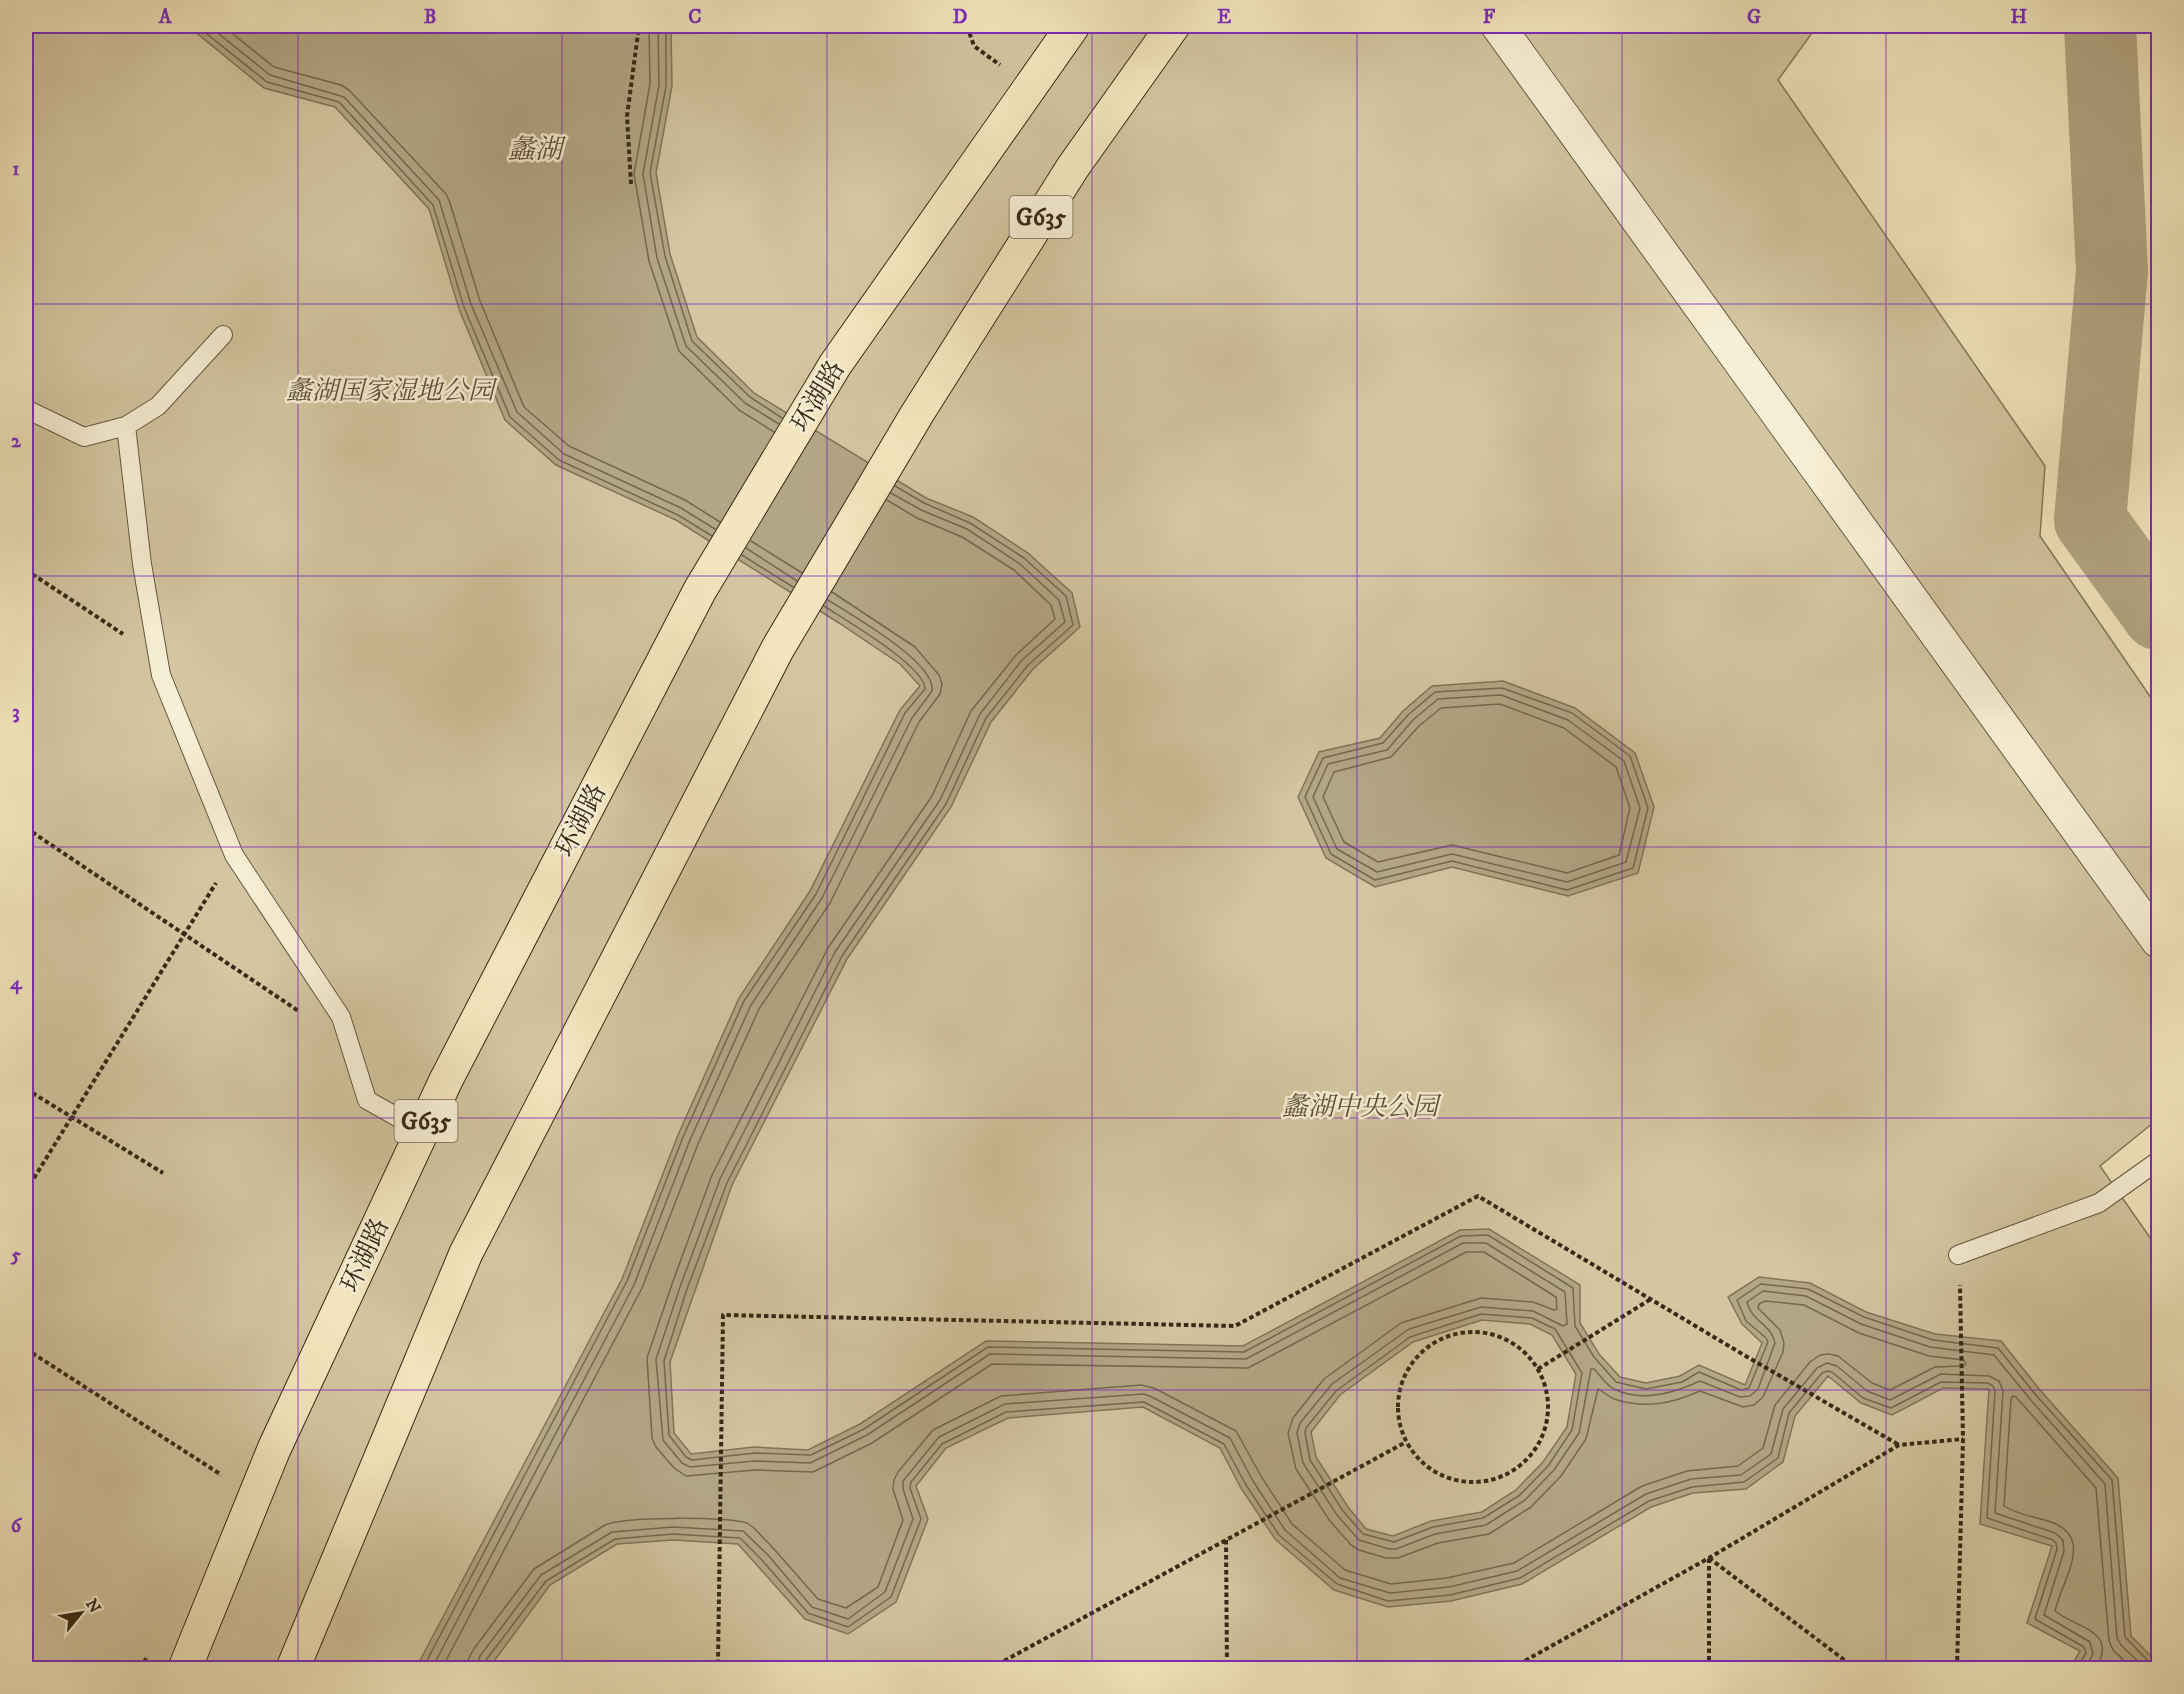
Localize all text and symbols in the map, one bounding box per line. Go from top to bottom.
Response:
text: A [158,5,173,30]
text: B [424,5,436,30]
text: C [688,5,702,30]
text: D [953,5,968,30]
text: E [1217,5,1231,30]
text: F [1483,5,1496,30]
text: G [1747,5,1761,30]
text: H [2011,5,2028,30]
water label: 蠡湖 [508,133,567,167]
text: 1 [12,157,20,182]
road number: G635 [1010,196,1072,238]
street label: 环湖路 [784,355,853,439]
park label: 蠡湖国家湿地公园 [286,375,498,408]
text: 2 [11,429,22,454]
text: 3 [12,700,20,725]
street label: 环湖路 [549,778,614,863]
text: 4 [10,971,23,996]
park label: 蠡湖中央公园 [1282,1091,1442,1124]
road number: G635 [394,1100,458,1142]
street label: 环湖路 [334,1213,397,1298]
text: 5 [10,1243,21,1268]
text: 6 [11,1514,23,1539]
north arrow [51,1583,111,1643]
text: N [81,1595,105,1617]

